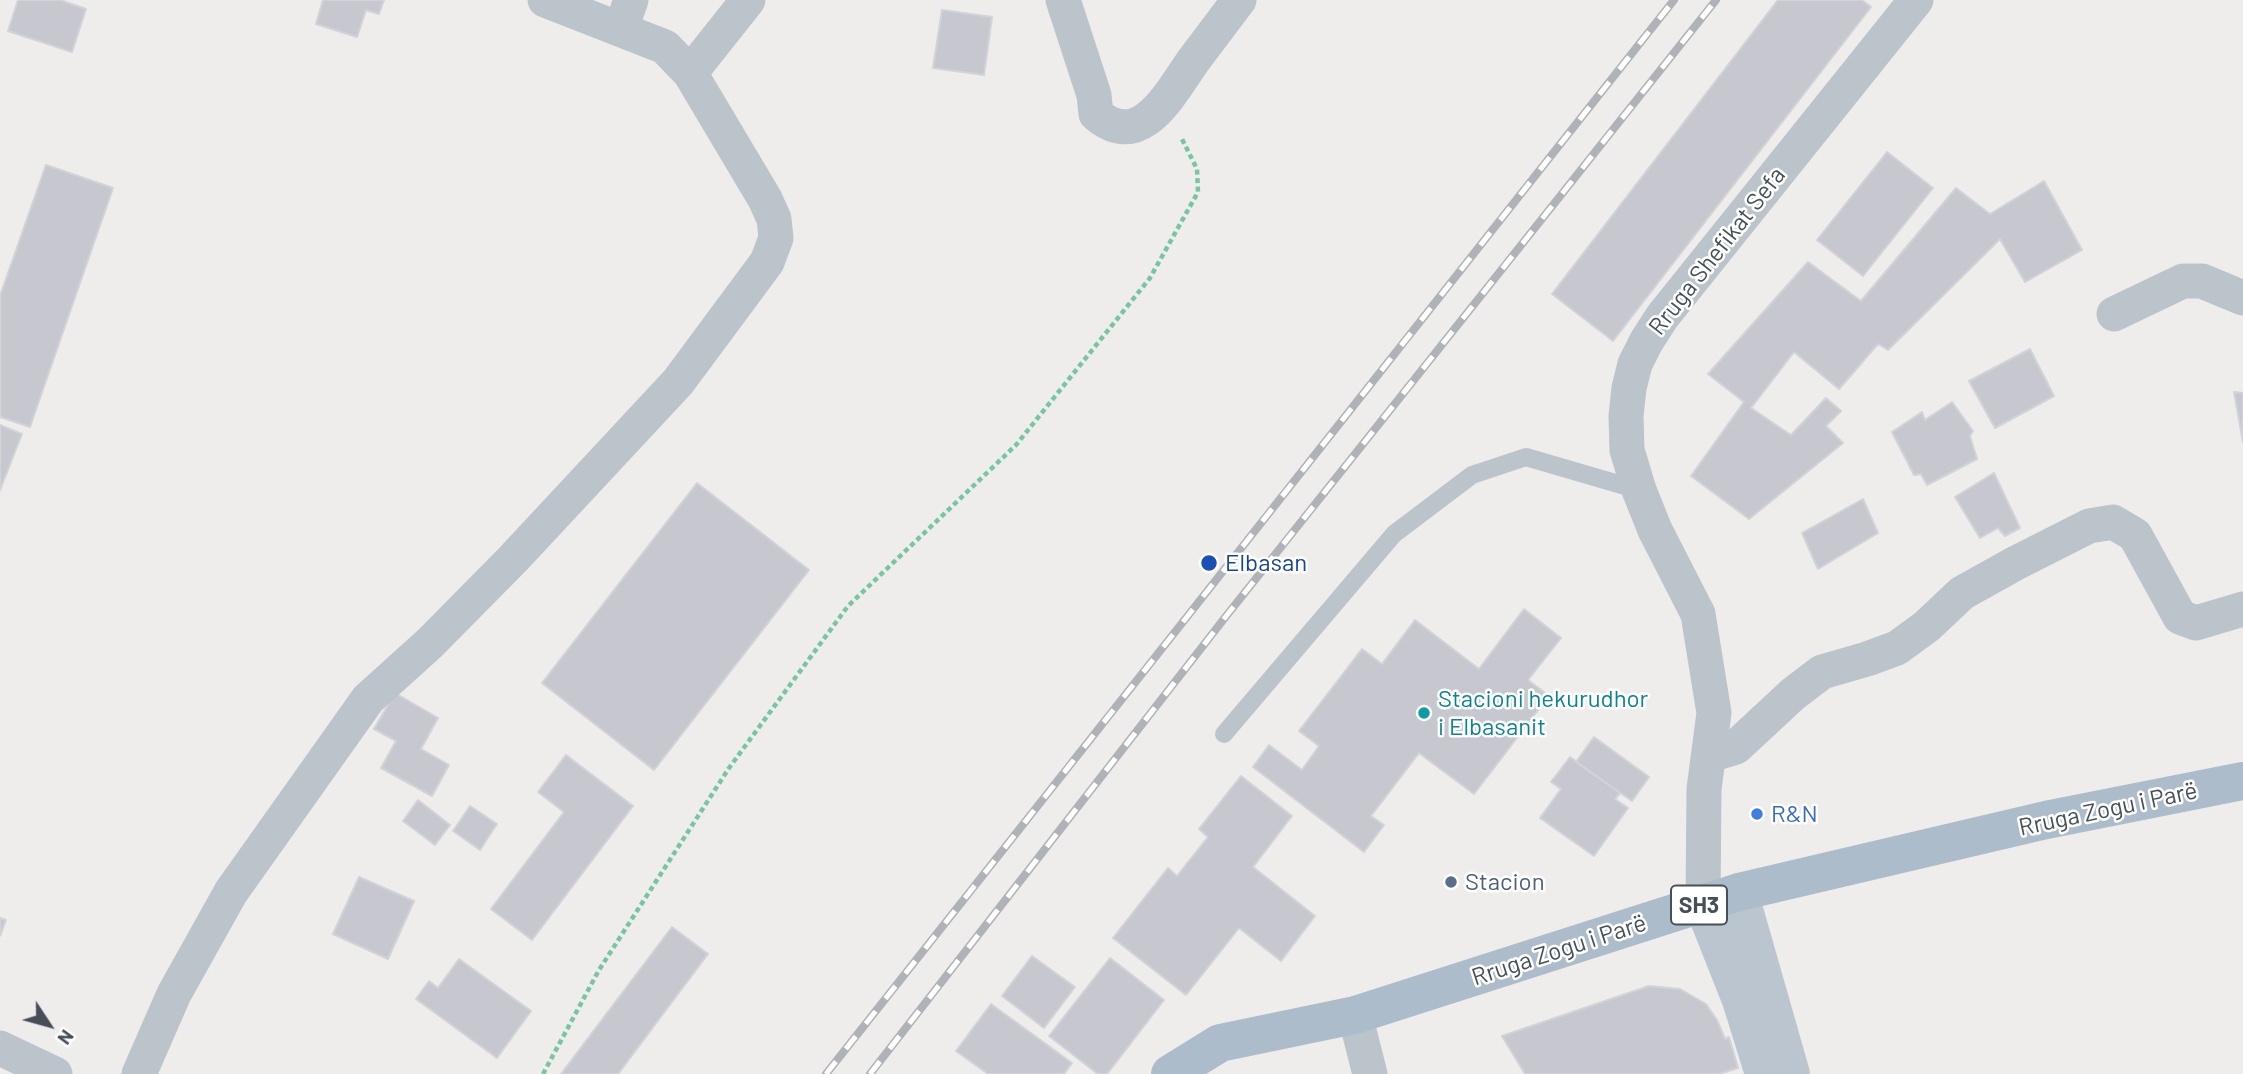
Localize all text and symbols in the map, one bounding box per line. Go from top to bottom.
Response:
street label: Rruga Shefikat Sefa [1643,161,1791,341]
place label: Elbasan [1225,549,1307,577]
marker: Elbasan [1199,553,1219,573]
place label: Stacioni hekurudhor i Elbasanit [1438,685,1648,741]
marker: Stacioni hekurudhor i Elbasanit [1416,705,1432,721]
street label: Rruga Zogu i Parë [2016,776,2200,842]
place label: R&N [1771,800,1818,828]
marker: R&N [1749,806,1765,822]
place label: Stacion [1465,868,1545,896]
marker: Stacion [1443,874,1459,890]
road number: SH3 [1671,885,1727,924]
street label: Rruga Zogu i Parë [1468,908,1650,992]
north arrow [14,990,84,1060]
text: N [53,1026,79,1050]

